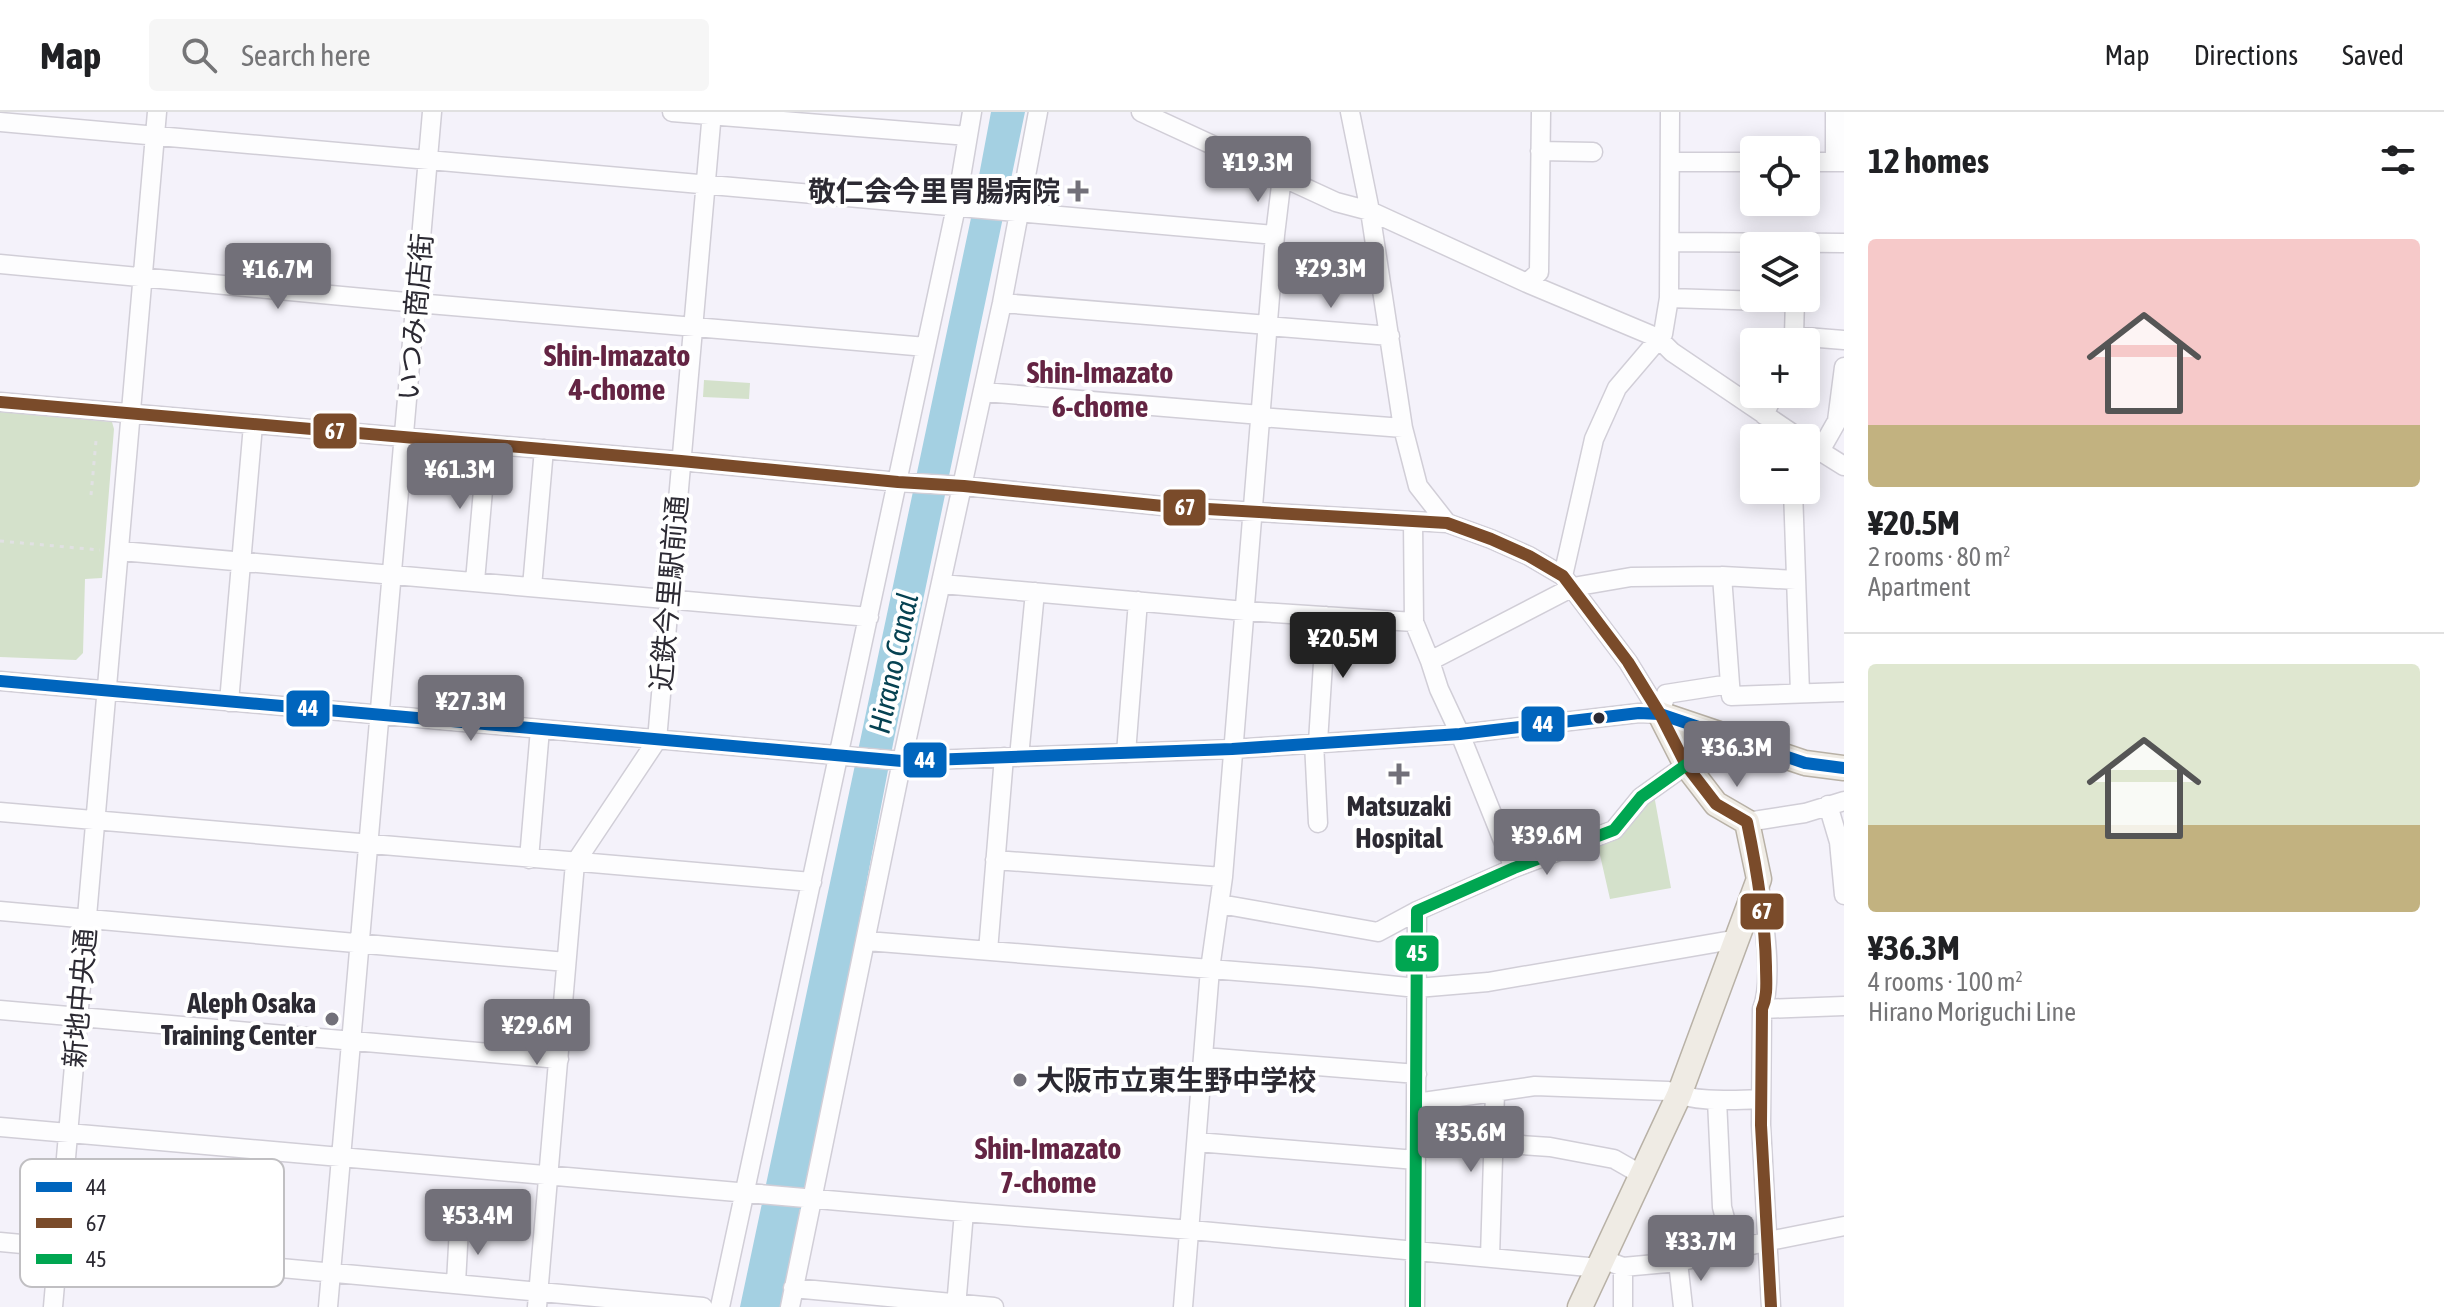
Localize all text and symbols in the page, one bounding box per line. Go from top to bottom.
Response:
search box [149,19,709,91]
icon: search [177,33,221,77]
text: Map [40,34,101,77]
text: Search here [241,38,371,72]
text: Map [2105,39,2150,71]
text: Directions [2194,39,2298,71]
text: Saved [2342,39,2404,71]
pin: ¥19.3M [1193,136,1323,204]
map controls [1740,136,1820,504]
button: locate [1740,136,1820,216]
icon: filters [2376,138,2420,182]
text: 12 homes [1868,141,1989,180]
text: ¥19.3M [1223,147,1293,177]
place label: 敬仁会今里胃腸病院 [808,175,1060,207]
marker: 敬仁会今里胃腸病院 [1067,180,1089,202]
street label: いつみ商店街 [392,232,438,402]
button: layers [1740,232,1820,312]
pin: ¥29.3M [1266,242,1396,310]
pin: ¥16.7M [213,243,343,311]
text: ¥29.3M [1296,253,1366,283]
text: ¥16.7M [243,254,313,284]
icon: home [2072,291,2216,435]
button: + [1740,328,1820,408]
district label: Shin-Imazato 4-chome [544,338,690,406]
district label: Shin-Imazato 6-chome [1027,355,1173,423]
line badge: 67 [312,412,358,450]
text: 67 [325,418,345,444]
button: − [1740,424,1820,504]
pin: ¥61.3M [395,443,525,511]
text: ¥61.3M [425,454,495,484]
line badge: 67 [1162,488,1207,527]
street label: 近鉄今里駅前通 [645,494,693,692]
text: 67 [1175,494,1195,520]
text: ¥20.5M [1868,503,1960,542]
text: 2 rooms · 80 m² [1868,542,2010,572]
text: Apartment [1868,572,1971,602]
water label: Hirano Canal [862,590,924,736]
pin: ¥20.5M [1278,612,1408,680]
text: ¥20.5M [1308,623,1378,653]
pin: ¥27.3M [406,675,536,743]
text: ¥27.3M [436,686,506,716]
line badge: 44 [285,689,331,728]
text: 44 [297,695,318,721]
line badge: 44 [1520,705,1566,743]
unlabelled marker [1591,710,1607,726]
text: 44 [1532,711,1553,737]
icon: home [2072,716,2216,860]
pin: ¥36.3M [1672,721,1802,789]
text: ¥36.3M [1702,732,1772,762]
line badge: 44 [902,741,948,779]
text: 44 [914,747,935,773]
marker: Matsuzaki Hospital [1388,763,1410,785]
place label: Matsuzaki Hospital [1347,790,1451,854]
pin: ¥39.6M [1482,809,1612,877]
text: ¥39.6M [1512,820,1582,850]
line badge: 67 [1739,892,1785,931]
text: 67 [1752,898,1772,924]
street label: 新地中央通 [58,927,102,1069]
text: ¥36.3M [1868,928,1960,967]
line badge: 45 [1394,934,1440,973]
text: 45 [1406,940,1427,966]
text: 4 rooms · 100 m² [1868,967,2023,997]
place label: Aleph Osaka Training Center [161,987,317,1051]
text: Hirano Moriguchi Line [1868,997,2076,1027]
pin: ¥29.6M [472,999,602,1067]
marker: Aleph Osaka Training Center [323,1010,341,1028]
text: ¥29.6M [502,1010,572,1040]
place label: 大阪市立東生野中学校 [1036,1064,1316,1096]
marker: 大阪市立東生野中学校 [1011,1071,1029,1089]
pin: ¥35.6M [1406,1106,1536,1174]
text: ¥35.6M [1436,1117,1506,1147]
district label: Shin-Imazato 7-chome [975,1131,1121,1199]
legend [20,1159,284,1287]
text: 44 [86,1174,107,1200]
pin: ¥53.4M [413,1189,543,1257]
text: ¥53.4M [443,1200,513,1230]
text: 67 [86,1210,107,1236]
pin: ¥33.7M [1636,1215,1766,1283]
text: ¥33.7M [1666,1226,1736,1256]
text: 45 [86,1246,107,1272]

